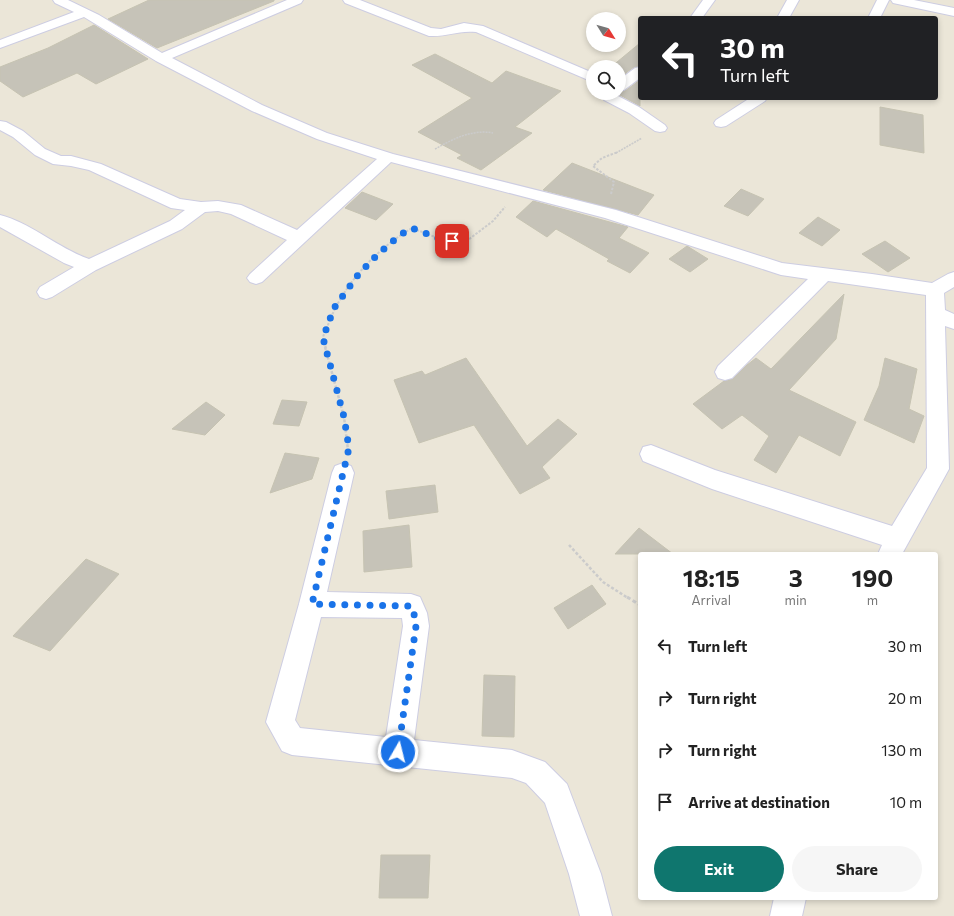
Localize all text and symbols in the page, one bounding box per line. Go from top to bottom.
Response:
north arrow [586,12,626,52]
map controls [586,12,626,100]
text: 30 m [720,30,785,64]
icon: left [654,32,706,84]
button: search [586,60,626,100]
text: Turn left [720,64,789,86]
pin [435,224,469,258]
icon: arrive [441,230,463,252]
text: 18:15 [683,563,740,592]
text: 3 [789,563,803,592]
text: 190 [852,563,893,592]
text: Arrival [692,592,731,608]
text: min [785,592,807,608]
text: m [867,592,878,608]
icon: left [654,635,676,657]
text: Turn left [688,637,747,655]
text: 30 m [888,637,922,655]
icon: right [654,687,676,709]
text: Turn right [688,689,757,707]
text: 20 m [888,689,922,707]
position arrow [377,731,419,773]
icon: right [654,739,676,761]
text: Turn right [688,741,757,759]
text: 130 m [881,741,922,759]
icon: arrive [654,791,676,813]
text: Arrive at destination [688,793,830,811]
text: 10 m [890,793,922,811]
button: Exit [654,846,784,892]
button: Share [792,846,922,892]

